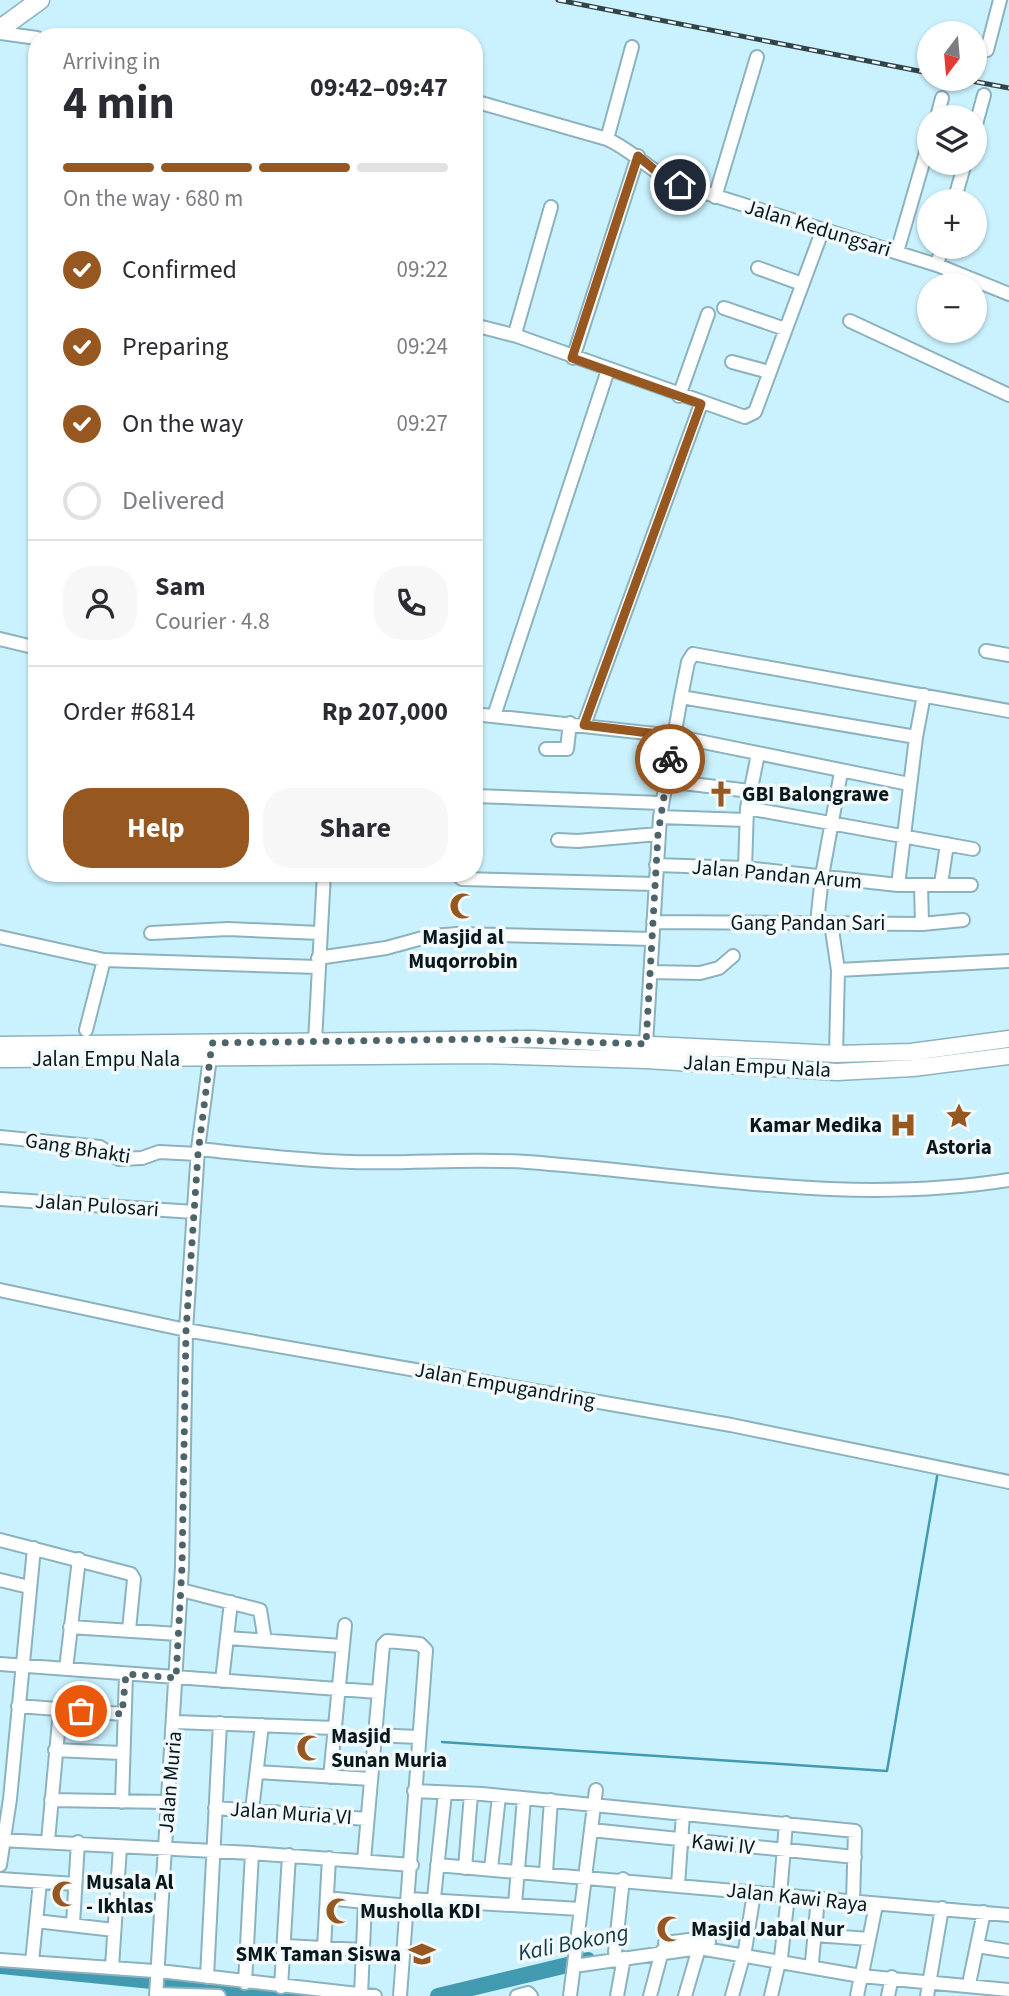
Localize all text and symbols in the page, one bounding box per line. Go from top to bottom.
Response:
north arrow [917,21,987,91]
map controls [917,21,987,343]
text: Arriving in [63,45,161,78]
text: 09:42–09:47 [310,69,448,106]
text: 4 min [63,71,175,136]
button: layers [917,105,987,175]
pin [650,155,710,215]
icon: home [661,166,699,204]
text: On the way · 680 m [63,182,243,215]
button: + [917,189,987,259]
street label: Jalan Kedungsari [741,191,895,265]
icon: check [63,251,101,289]
text: Confirmed [122,251,237,288]
text: 09:22 [397,253,448,286]
button: − [917,273,987,343]
icon: check [63,328,101,366]
text: Preparing [122,328,228,365]
text: 09:24 [397,330,448,363]
icon: check [63,405,101,443]
text: On the way [122,405,243,442]
text: 09:27 [397,407,448,440]
text: Delivered [122,482,225,519]
button: person [63,566,137,640]
button: phone [374,566,448,640]
text: Sam [155,568,205,605]
text: Courier · 4.8 [155,605,270,638]
text: Order #6814 [63,693,195,730]
text: Rp 207,000 [322,693,448,730]
courier [635,724,705,794]
icon: bike [651,740,689,778]
church icon: GBI Balongrawe [706,779,736,809]
place label: GBI Balongrawe [742,779,889,809]
button: Help [63,788,249,868]
button: Share [263,788,448,868]
street label: Jalan Pandan Arum [691,852,863,896]
mosque icon: Masjid al Muqorrobin [448,891,478,921]
street label: Gang Pandan Sari [730,908,886,938]
place label: Masjid al Muqorrobin [408,922,518,976]
street label: Jalan Empu Nala [32,1044,180,1074]
street label: Jalan Empu Nala [682,1047,832,1085]
place icon: Astoria [944,1101,974,1131]
place label: Kamar Medika [749,1110,882,1140]
hospital icon: Kamar Medika [888,1110,918,1140]
street label: Gang Bhakti [23,1125,133,1171]
place label: Astoria [925,1132,992,1162]
street label: Jalan Pulosari [34,1186,160,1224]
street label: Jalan Empugandring [413,1354,598,1416]
pin [51,1681,111,1741]
icon: bag [62,1692,100,1730]
place label: Masjid Sunan Muria [331,1721,447,1775]
street label: Jalan Muria [151,1730,189,1834]
mosque icon: Masjid Sunan Muria [295,1733,325,1763]
street label: Jalan Muria VI [229,1794,353,1832]
street label: Kawi IV [690,1826,756,1862]
place label: Musala Al - Ikhlas [86,1867,174,1921]
street label: Jalan Kawi Raya [725,1875,869,1919]
mosque icon: Musala Al - Ikhlas [50,1879,80,1909]
mosque icon: Musholla KDI [324,1896,354,1926]
place label: Musholla KDI [360,1896,481,1926]
mosque icon: Masjid Jabal Nur [655,1914,685,1944]
place label: Masjid Jabal Nur [691,1914,845,1944]
water label: Kali Bokong [515,1916,631,1969]
place label: SMK Taman Siswa [236,1939,401,1969]
school or university icon: SMK Taman Siswa [407,1939,437,1969]

